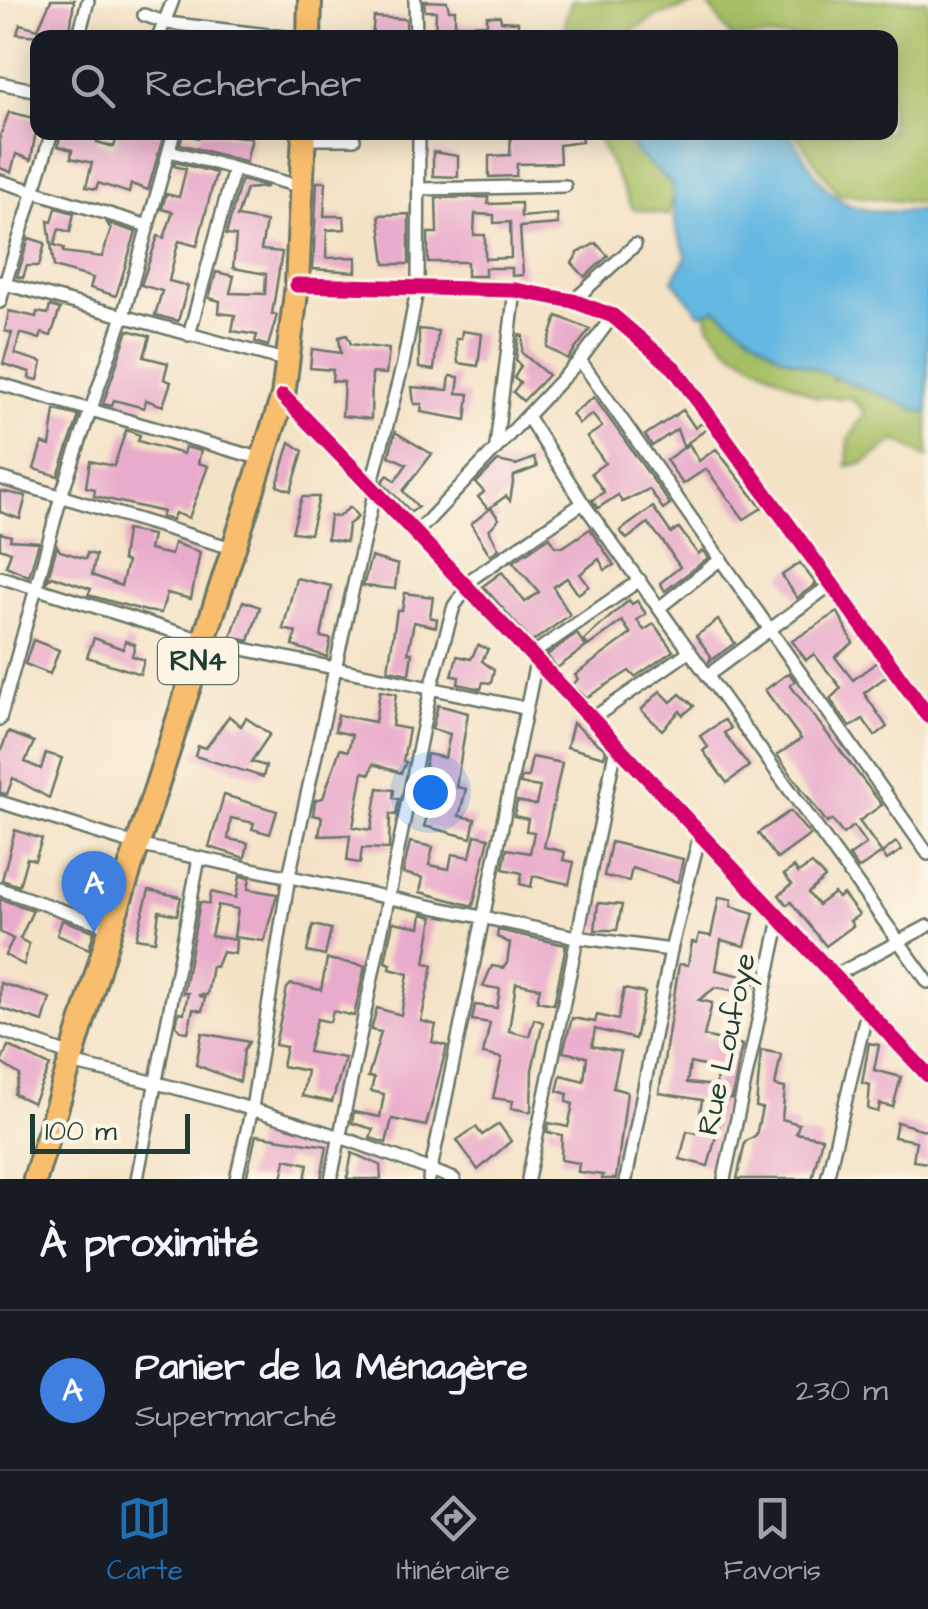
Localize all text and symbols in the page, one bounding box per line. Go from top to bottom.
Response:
search box [30,30,898,140]
icon: search [65,58,120,113]
text: Rechercher [145,59,361,111]
road number: RN4 [158,638,238,684]
your location [405,767,456,818]
pin: A [62,850,126,933]
street label: Rue Loufoye [687,949,768,1139]
scale bar [30,1109,190,1154]
text: 100 m [45,1112,117,1151]
text: À proximité [40,1215,259,1273]
text: Panier de la Ménagère [135,1342,528,1394]
text: A [62,1368,83,1413]
text: 230 m [796,1368,888,1413]
text: Supermarché [135,1394,337,1439]
tab: Carte [107,1491,183,1590]
tab: Itinéraire [396,1491,510,1590]
tab: Favoris [724,1491,821,1590]

